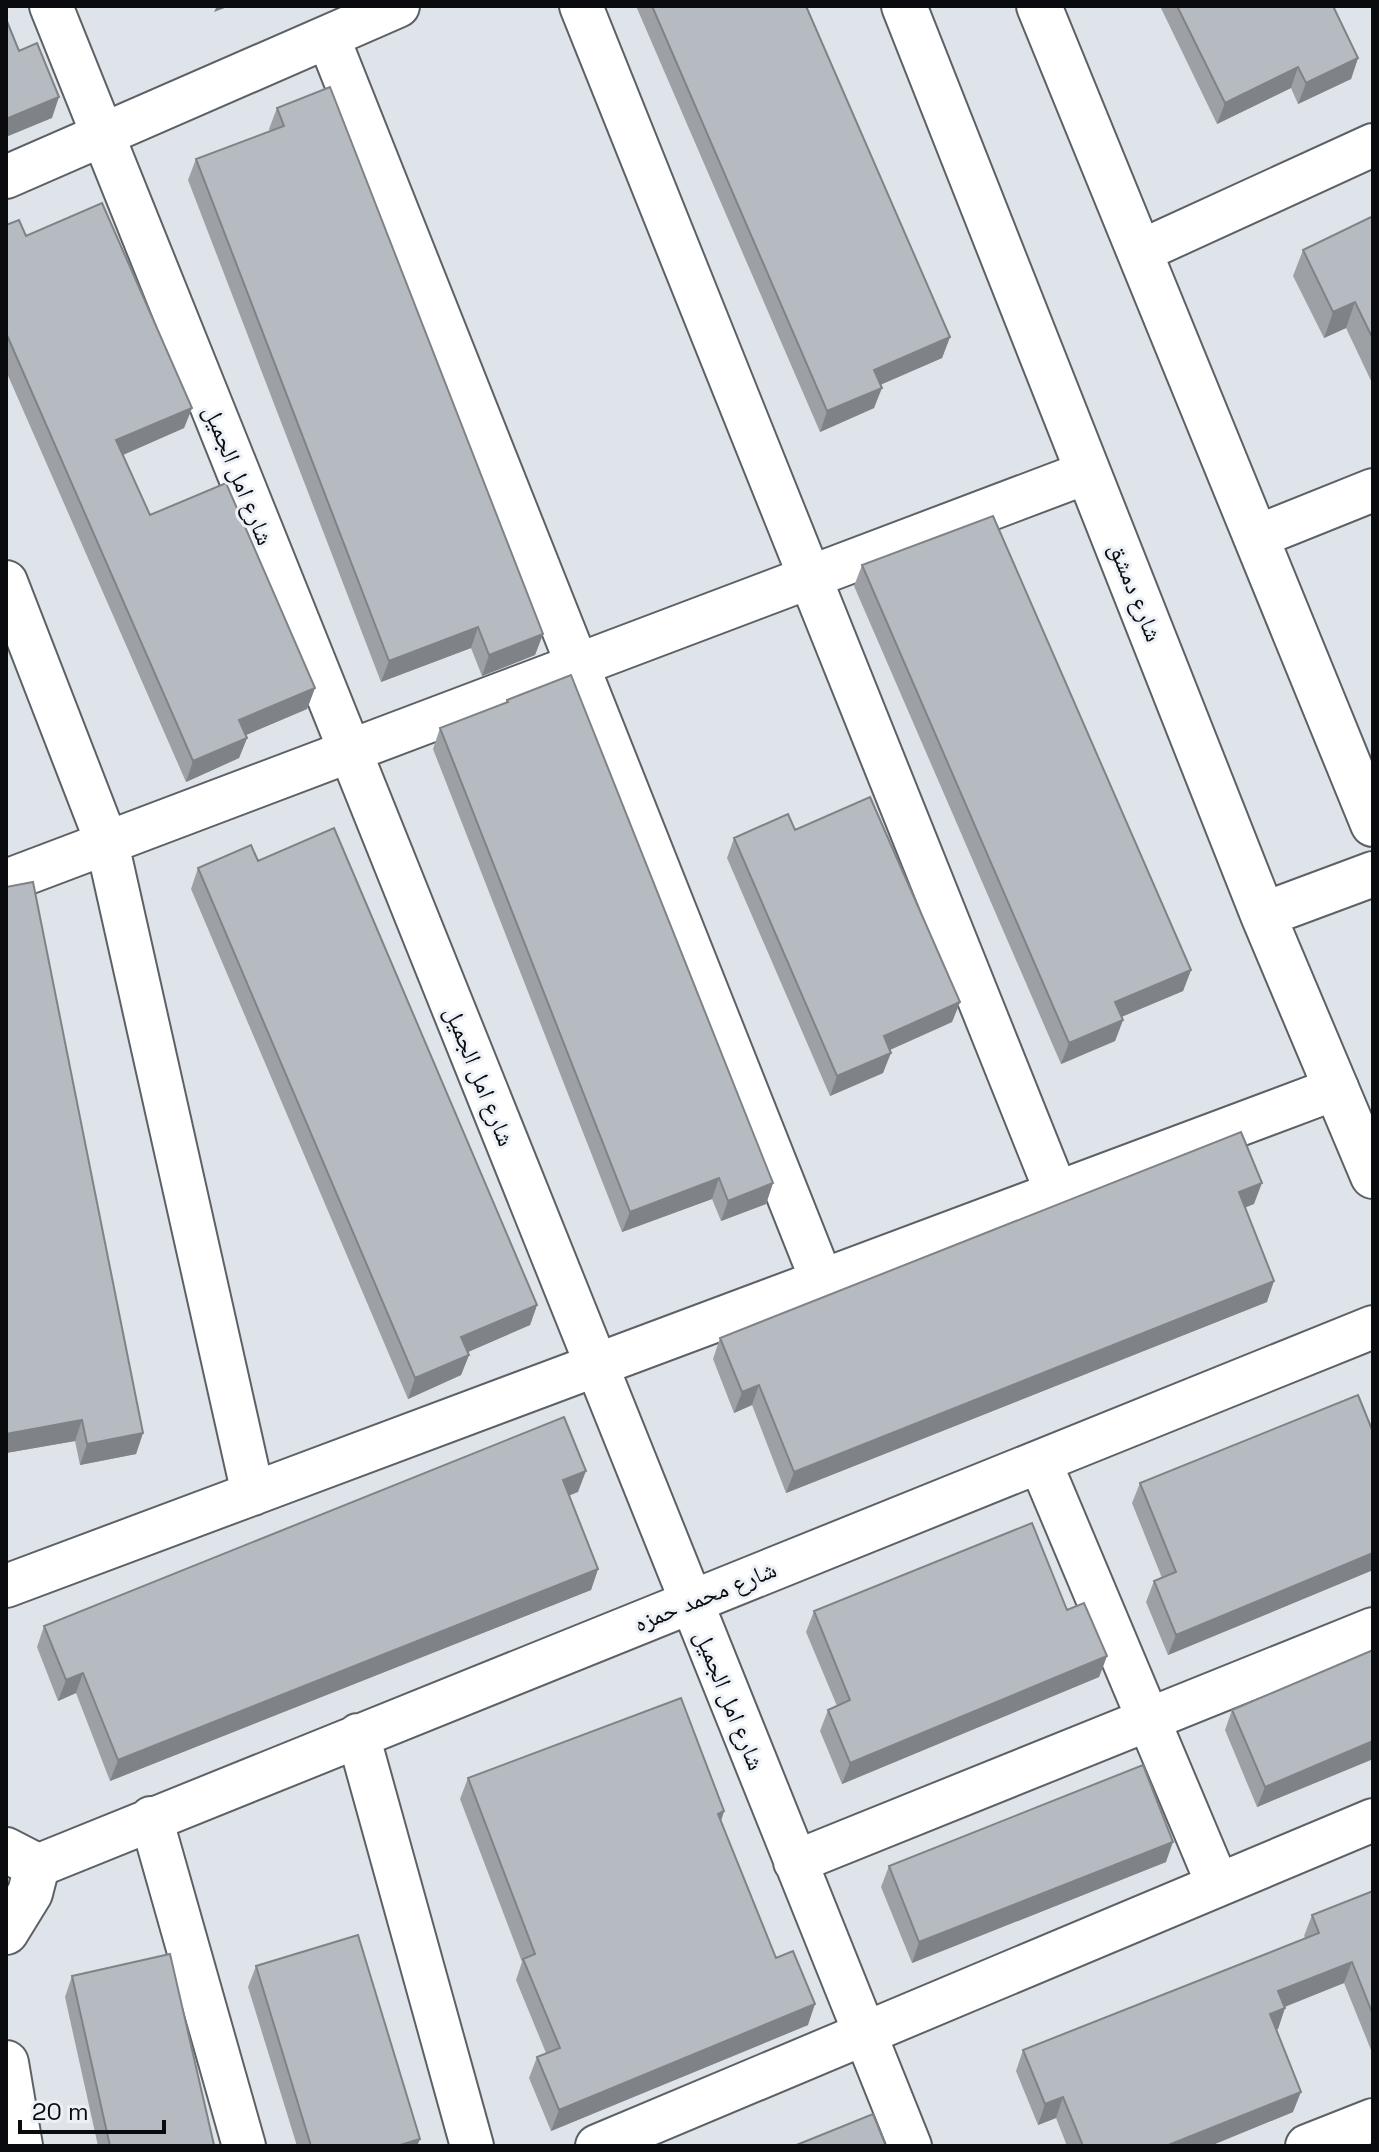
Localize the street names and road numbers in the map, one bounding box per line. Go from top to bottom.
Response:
street label: شارع امل الجميل [197,400,281,550]
street label: شارع دمشق [1102,538,1170,646]
street label: شارع امل الجميل [438,1001,522,1151]
street label: شارع محمد حمزه [629,1553,781,1639]
street label: شارع امل الجميل [688,1625,772,1775]

